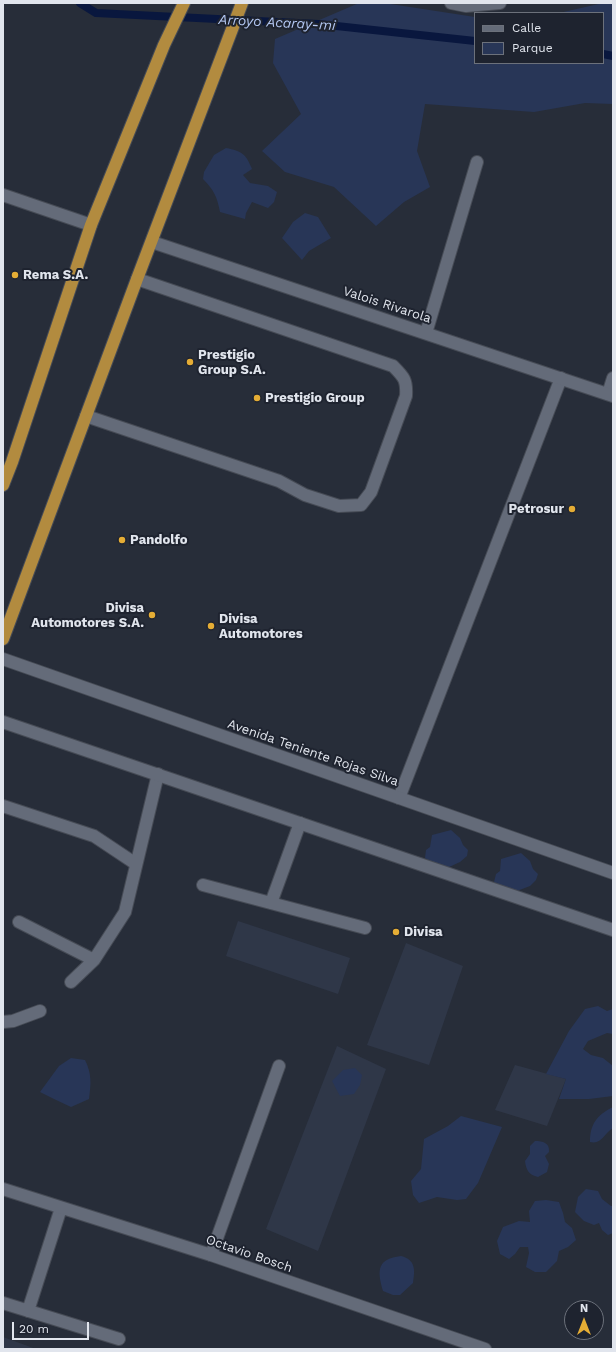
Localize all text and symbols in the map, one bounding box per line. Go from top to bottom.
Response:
water label: Arroyo Acaray-mi [218,12,336,34]
legend [474,12,604,64]
text: Calle [512,21,541,35]
text: Parque [512,41,553,55]
place label: Rema S.A. [23,267,88,283]
marker: Rema S.A. [10,270,20,280]
street label: Valois Rivarola [341,283,433,327]
place label: Prestigio Group S.A. [198,347,266,378]
marker: Prestigio Group S.A. [185,357,195,367]
place label: Prestigio Group [265,390,365,406]
marker: Prestigio Group [252,393,262,403]
place label: Petrosur [509,501,564,517]
marker: Petrosur [567,504,577,514]
place label: Pandolfo [130,532,188,548]
marker: Pandolfo [117,535,127,545]
place label: Divisa Automotores S.A. [31,600,144,631]
marker: Divisa Automotores S.A. [147,610,157,620]
place label: Divisa Automotores [219,611,303,642]
marker: Divisa Automotores [206,621,216,631]
street label: Avenida Teniente Rojas Silva [225,716,401,790]
place label: Divisa [404,924,443,940]
marker: Divisa [391,927,401,937]
street label: Octavio Bosch [204,1232,294,1276]
north arrow [564,1300,604,1340]
text: N [580,1302,588,1315]
scale bar [14,1314,91,1340]
text: 20 m [19,1322,49,1336]

